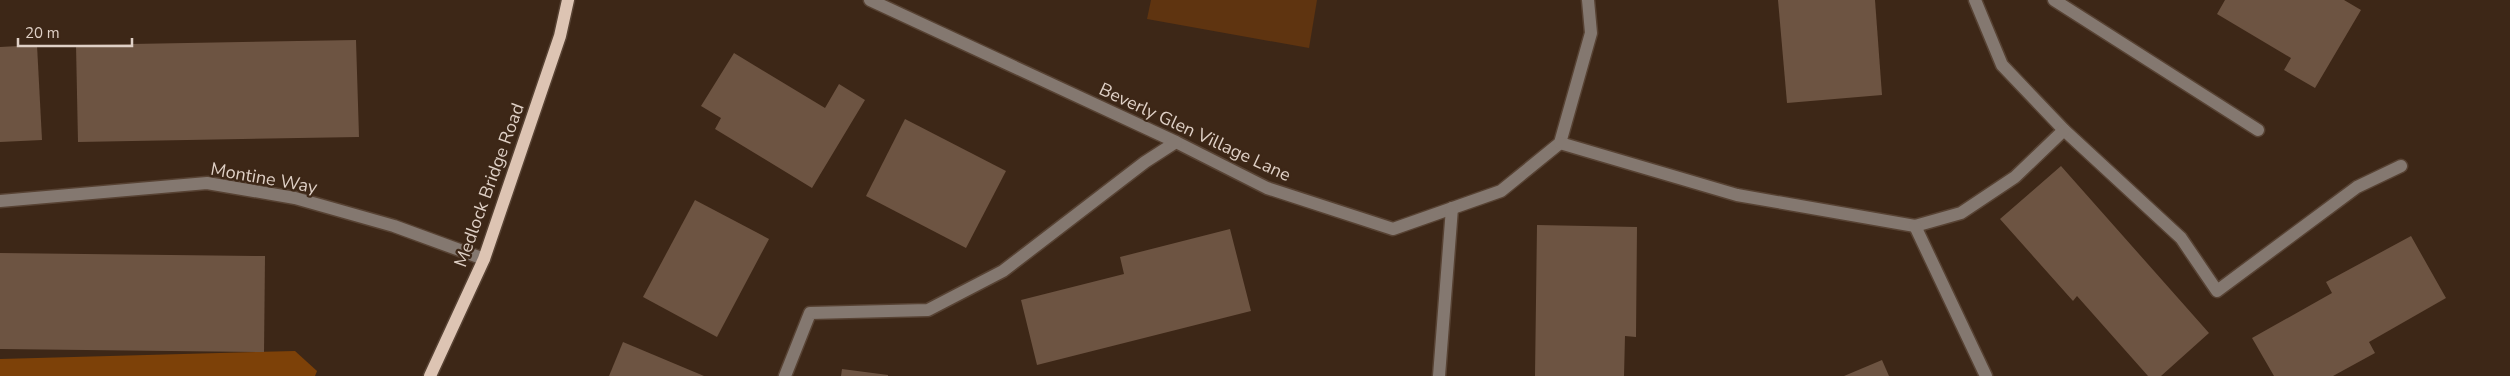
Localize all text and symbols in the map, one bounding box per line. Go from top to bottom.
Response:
scale bar [18,15,131,47]
text: 20 m [25,23,60,43]
street label: Beverly Glen Village Lane [1095,77,1295,187]
street label: Medlock Bridge Road [448,100,530,270]
street label: Montine Way [209,157,320,199]

